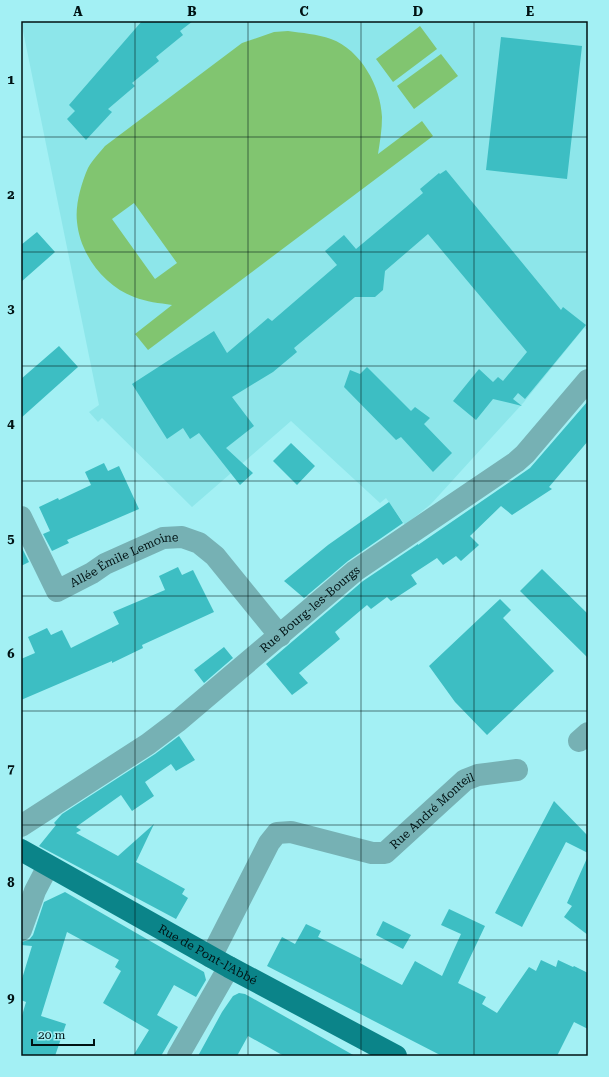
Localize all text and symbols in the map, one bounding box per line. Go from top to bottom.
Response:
text: A [73,4,83,19]
text: B [187,4,197,19]
text: C [299,4,309,19]
text: D [413,4,423,19]
text: E [526,4,534,19]
text: 1 [7,72,15,87]
text: 2 [7,187,15,202]
text: 3 [7,301,15,316]
text: 4 [7,416,15,431]
street label: Allée Émile Lemoine [67,530,179,590]
text: 5 [7,531,15,546]
street label: Rue Bourg-les-Bourgs [257,563,363,655]
text: 6 [7,646,15,661]
text: 7 [7,761,15,776]
street label: Rue André Monteil [387,770,477,852]
text: 8 [7,875,15,890]
street label: Rue de Pont-l'Abbé [156,922,260,988]
text: 9 [7,990,15,1005]
scale bar [32,1021,94,1047]
text: 20 m [38,1028,65,1042]

